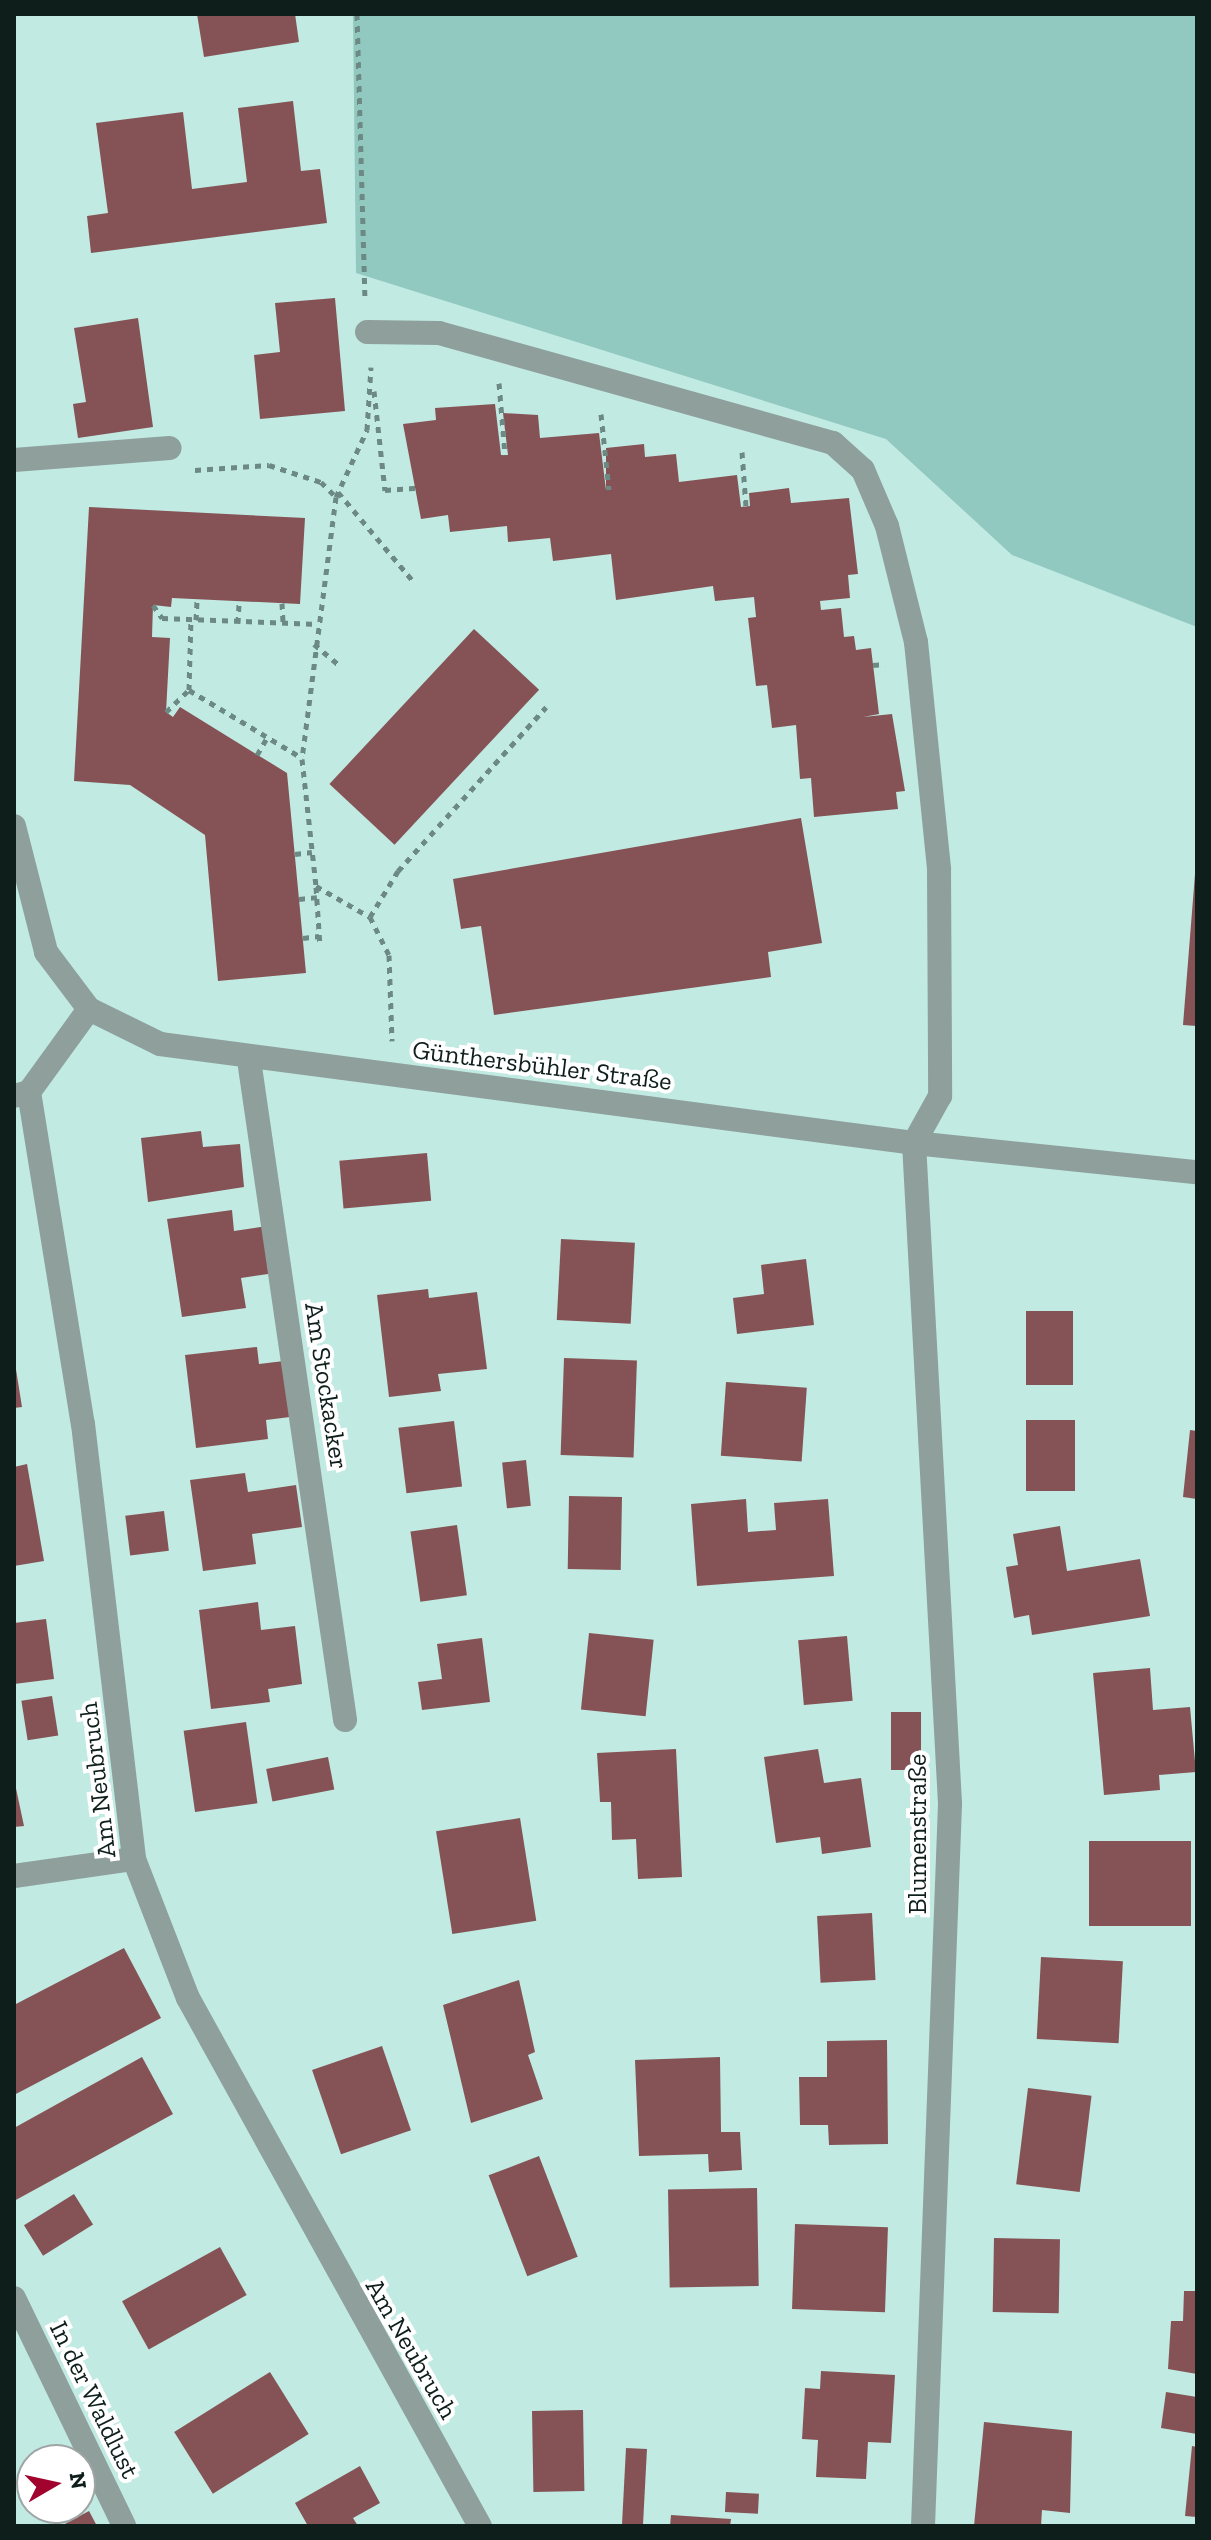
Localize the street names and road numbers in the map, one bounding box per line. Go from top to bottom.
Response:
street label: Günthersbühler Straße [410,1035,674,1097]
street label: Am Stockacker [297,1300,355,1472]
street label: Am Neubruch [73,1700,123,1860]
street label: Blumenstraße [902,1754,934,1914]
street label: Am Neubruch [358,2273,464,2425]
street label: In der Waldlust [42,2316,146,2484]

